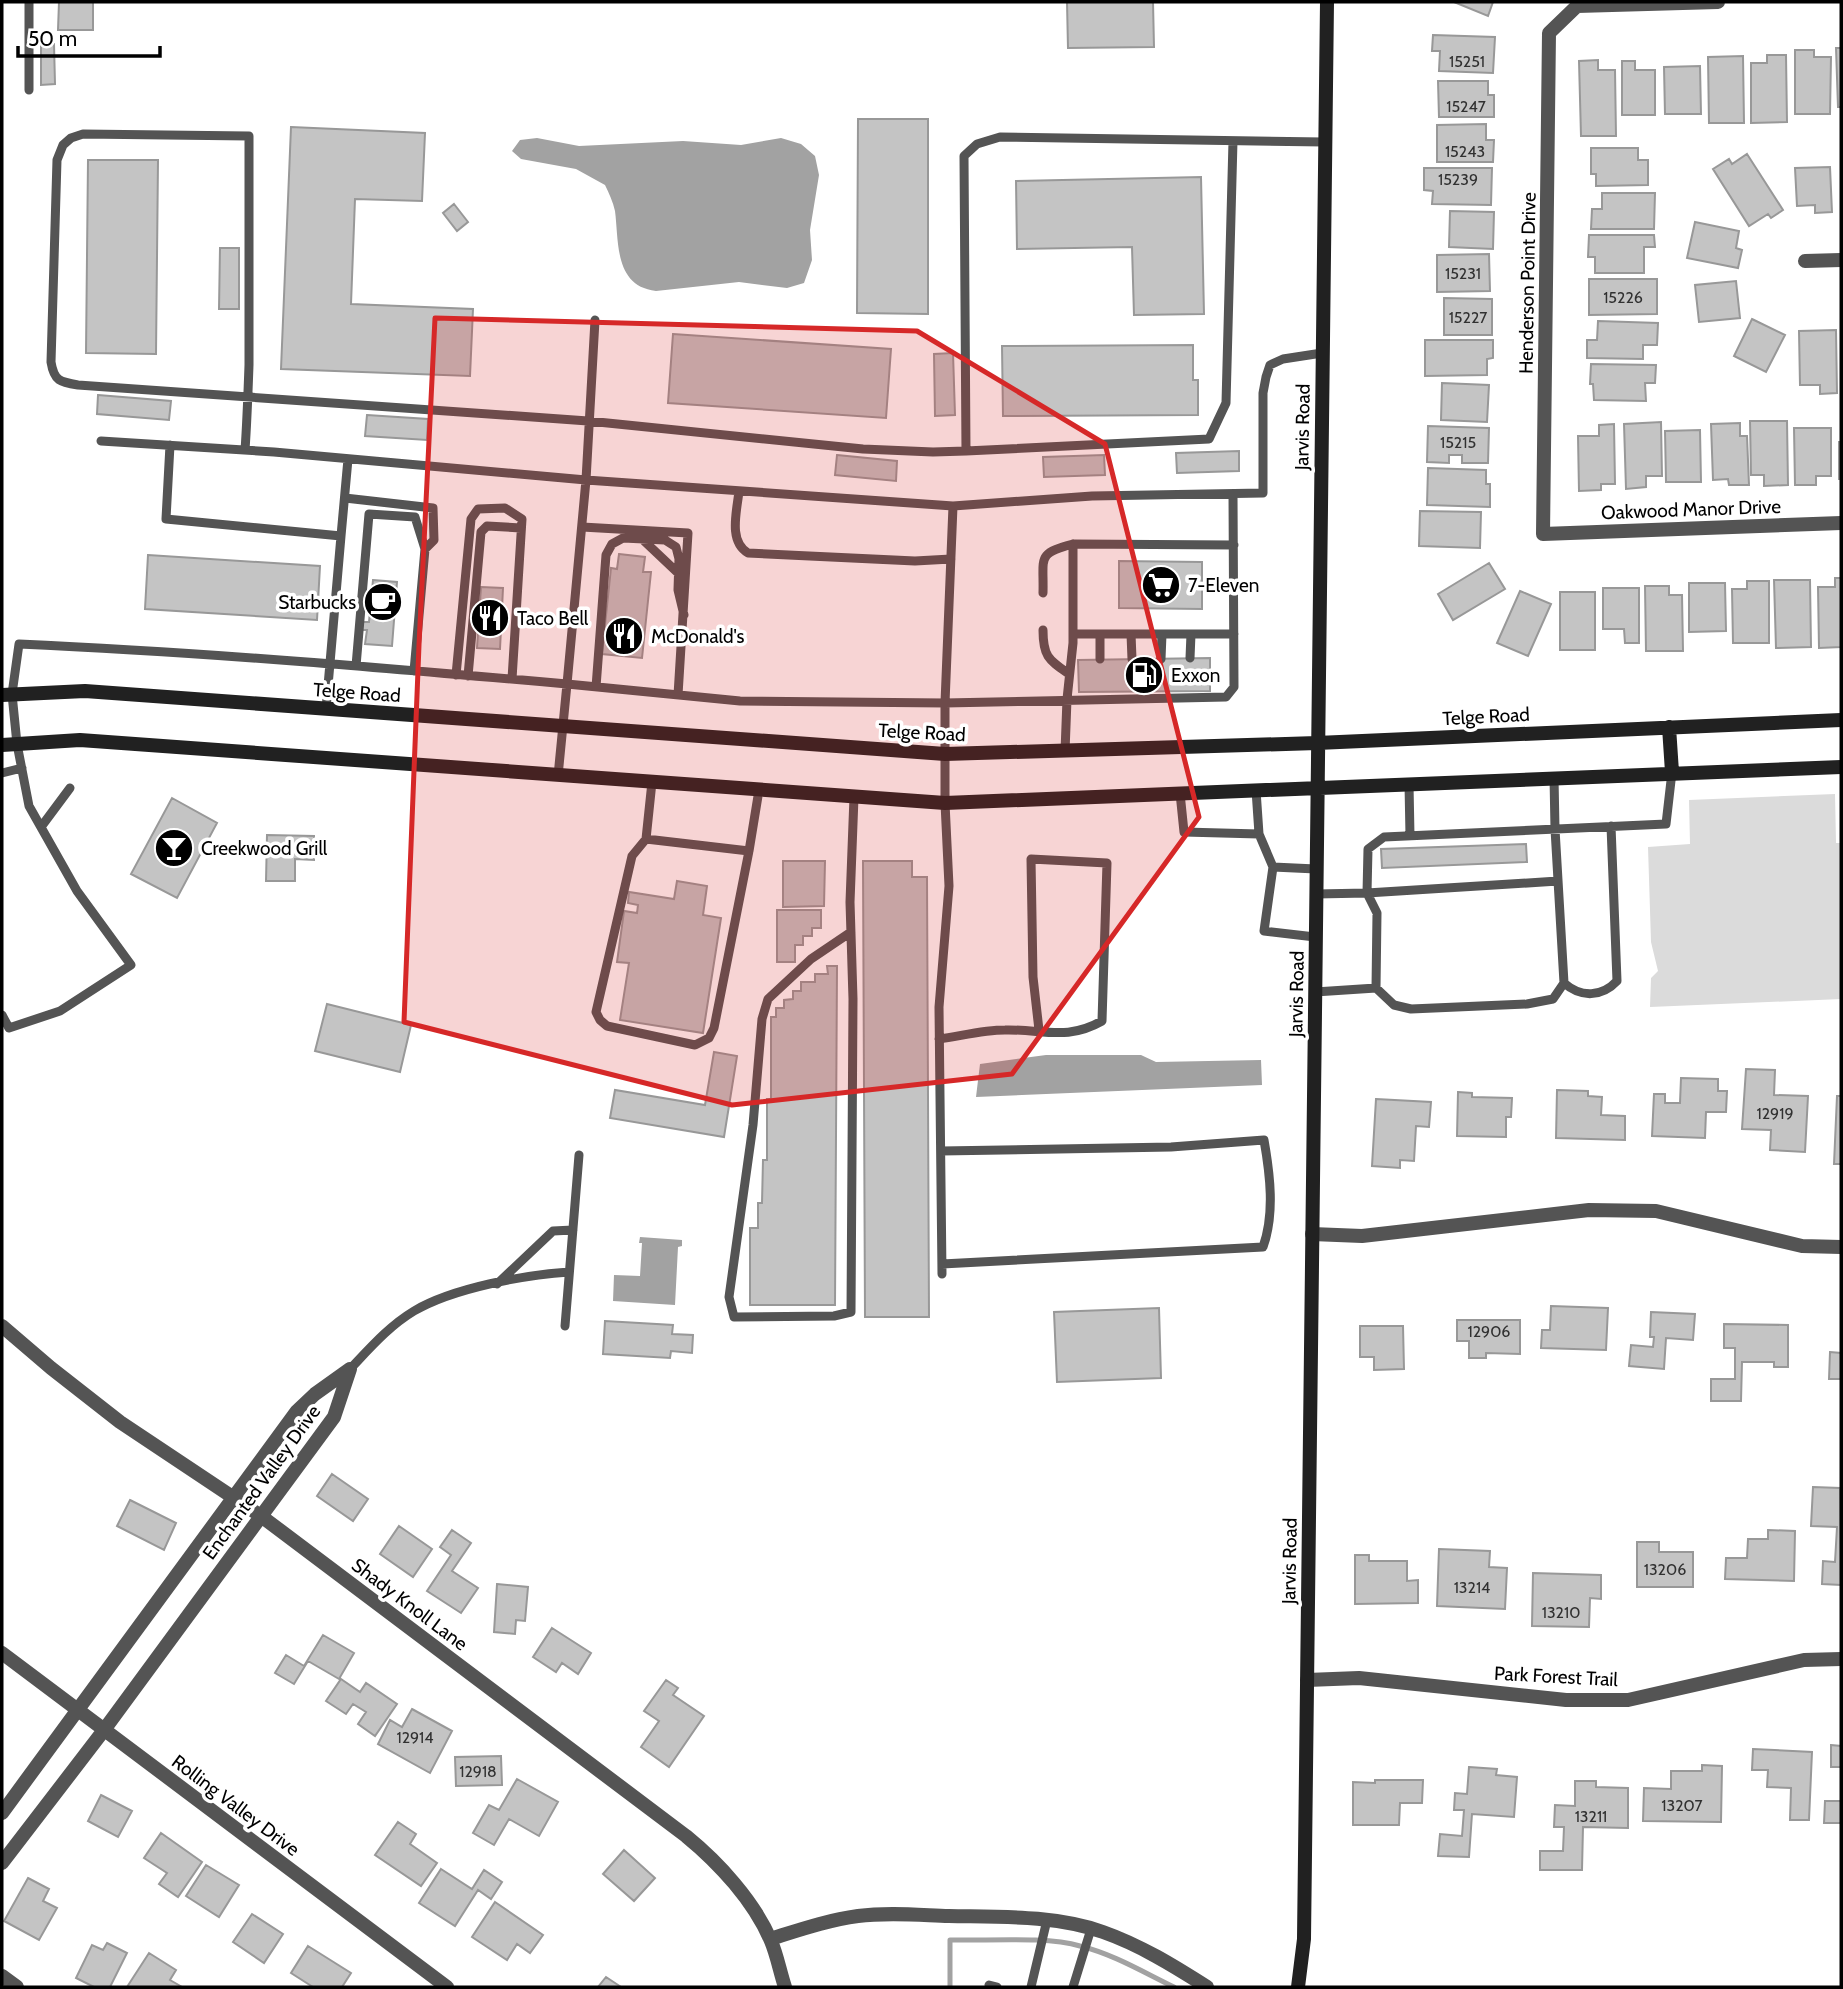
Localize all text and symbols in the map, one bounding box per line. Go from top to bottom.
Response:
scale bar [18,14,159,58]
text: 50 m [28,26,77,51]
house number: 15251 [1449,52,1485,71]
house number: 15247 [1446,97,1486,116]
house number: 15243 [1445,142,1485,161]
house number: 15239 [1438,170,1478,189]
street label: Henderson Point Drive [1514,192,1541,374]
house number: 15231 [1445,264,1481,283]
house number: 15226 [1603,288,1643,307]
house number: 15227 [1449,308,1487,327]
street label: Jarvis Road [1290,384,1315,471]
house number: 15215 [1440,433,1476,452]
street label: Oakwood Manor Drive [1601,495,1782,524]
supermarket icon: 7-Eleven [1140,564,1182,606]
place label: 7-Eleven [1188,574,1259,597]
cafe icon: Starbucks [362,581,404,623]
place label: Starbucks [278,591,356,614]
restaurant icon: Taco Bell [469,597,511,639]
place label: Taco Bell [517,607,589,630]
restaurant icon: McDonald's [603,615,645,657]
place label: McDonald's [651,625,745,648]
fuel station icon: Exxon [1123,654,1165,696]
place label: Exxon [1171,664,1220,687]
street label: Telge Road [313,678,401,707]
street label: Telge Road [1442,703,1530,730]
street label: Telge Road [878,719,966,746]
bar icon: Creekwood Grill [153,827,195,869]
place label: Creekwood Grill [201,837,328,860]
street label: Jarvis Road [1284,951,1309,1038]
house number: 12919 [1757,1104,1794,1123]
house number: 12906 [1468,1322,1510,1341]
street label: Enchanted Valley Drive [198,1400,325,1564]
street label: Jarvis Road [1277,1518,1302,1605]
street label: Shady Knoll Lane [347,1553,472,1656]
house number: 13206 [1644,1560,1686,1579]
house number: 13214 [1454,1578,1490,1597]
house number: 13210 [1542,1603,1580,1622]
street label: Park Forest Trail [1493,1662,1619,1691]
house number: 12914 [396,1728,434,1747]
street label: Rolling Valley Drive [167,1750,304,1861]
house number: 12918 [459,1762,497,1781]
house number: 13207 [1661,1796,1703,1815]
house number: 13211 [1575,1807,1607,1826]

